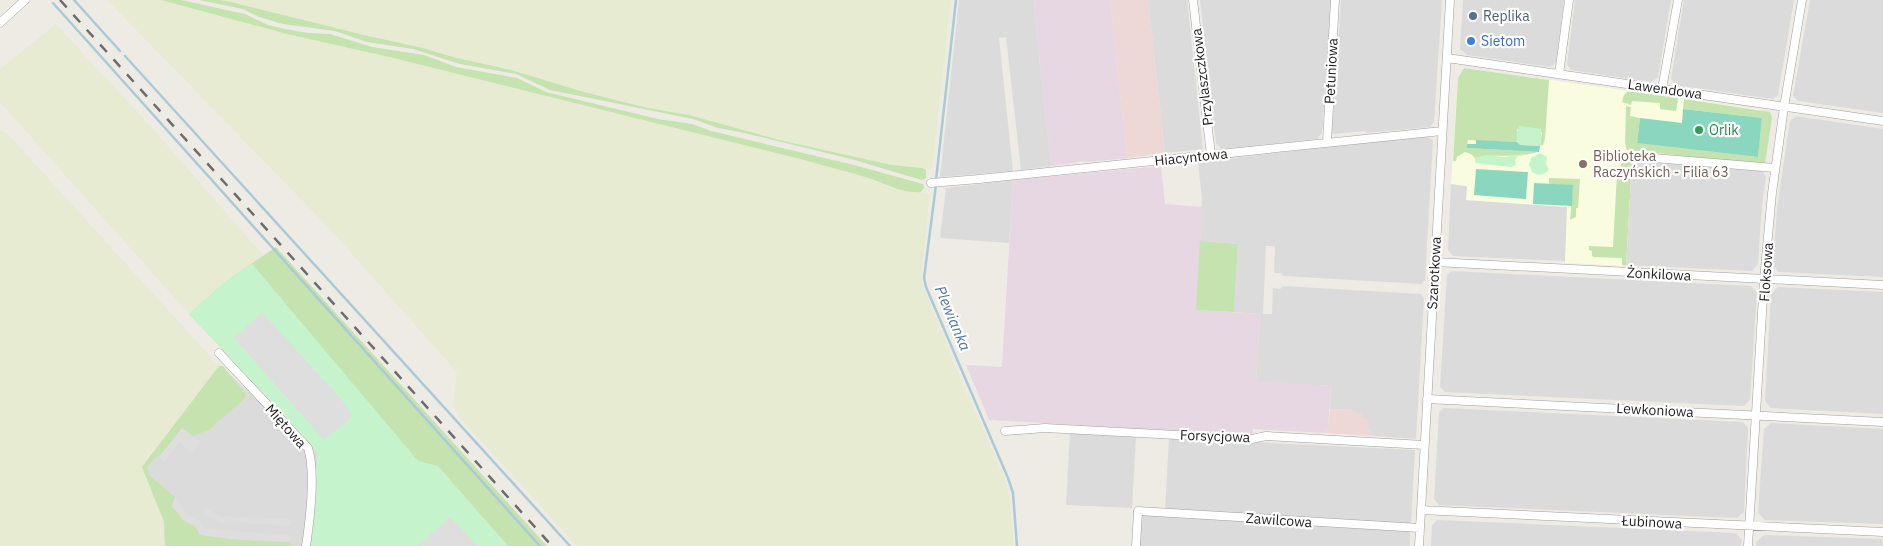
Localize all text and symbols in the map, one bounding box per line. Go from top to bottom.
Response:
place label: Replika [1483,7,1530,25]
marker: Replika [1467,10,1479,22]
street label: Przylaszczkowa [1187,27,1217,127]
place label: Sietom [1481,32,1525,50]
marker: Sietom [1465,35,1477,47]
street label: Petuniowa [1320,37,1342,104]
street label: Lawendowa [1627,75,1704,103]
place label: Orlik [1709,121,1739,139]
marker: Orlik [1693,124,1705,136]
street label: Hiacyntowa [1153,144,1229,170]
place label: Biblioteka Raczyńskich - Filia 63 [1593,147,1729,181]
marker: Biblioteka Raczyńskich - Filia 63 [1577,158,1589,170]
street label: Szarotkowa [1423,236,1445,310]
street label: Floksowa [1755,241,1777,302]
street label: Żonkilowa [1626,263,1692,285]
water label: Plewianka [931,283,975,354]
street label: Lewkoniowa [1616,399,1695,421]
street label: Miętowa [261,400,311,452]
street label: Forsycjowa [1180,426,1251,446]
street label: Zawilcowa [1245,509,1313,531]
street label: Łubinowa [1620,511,1683,533]

